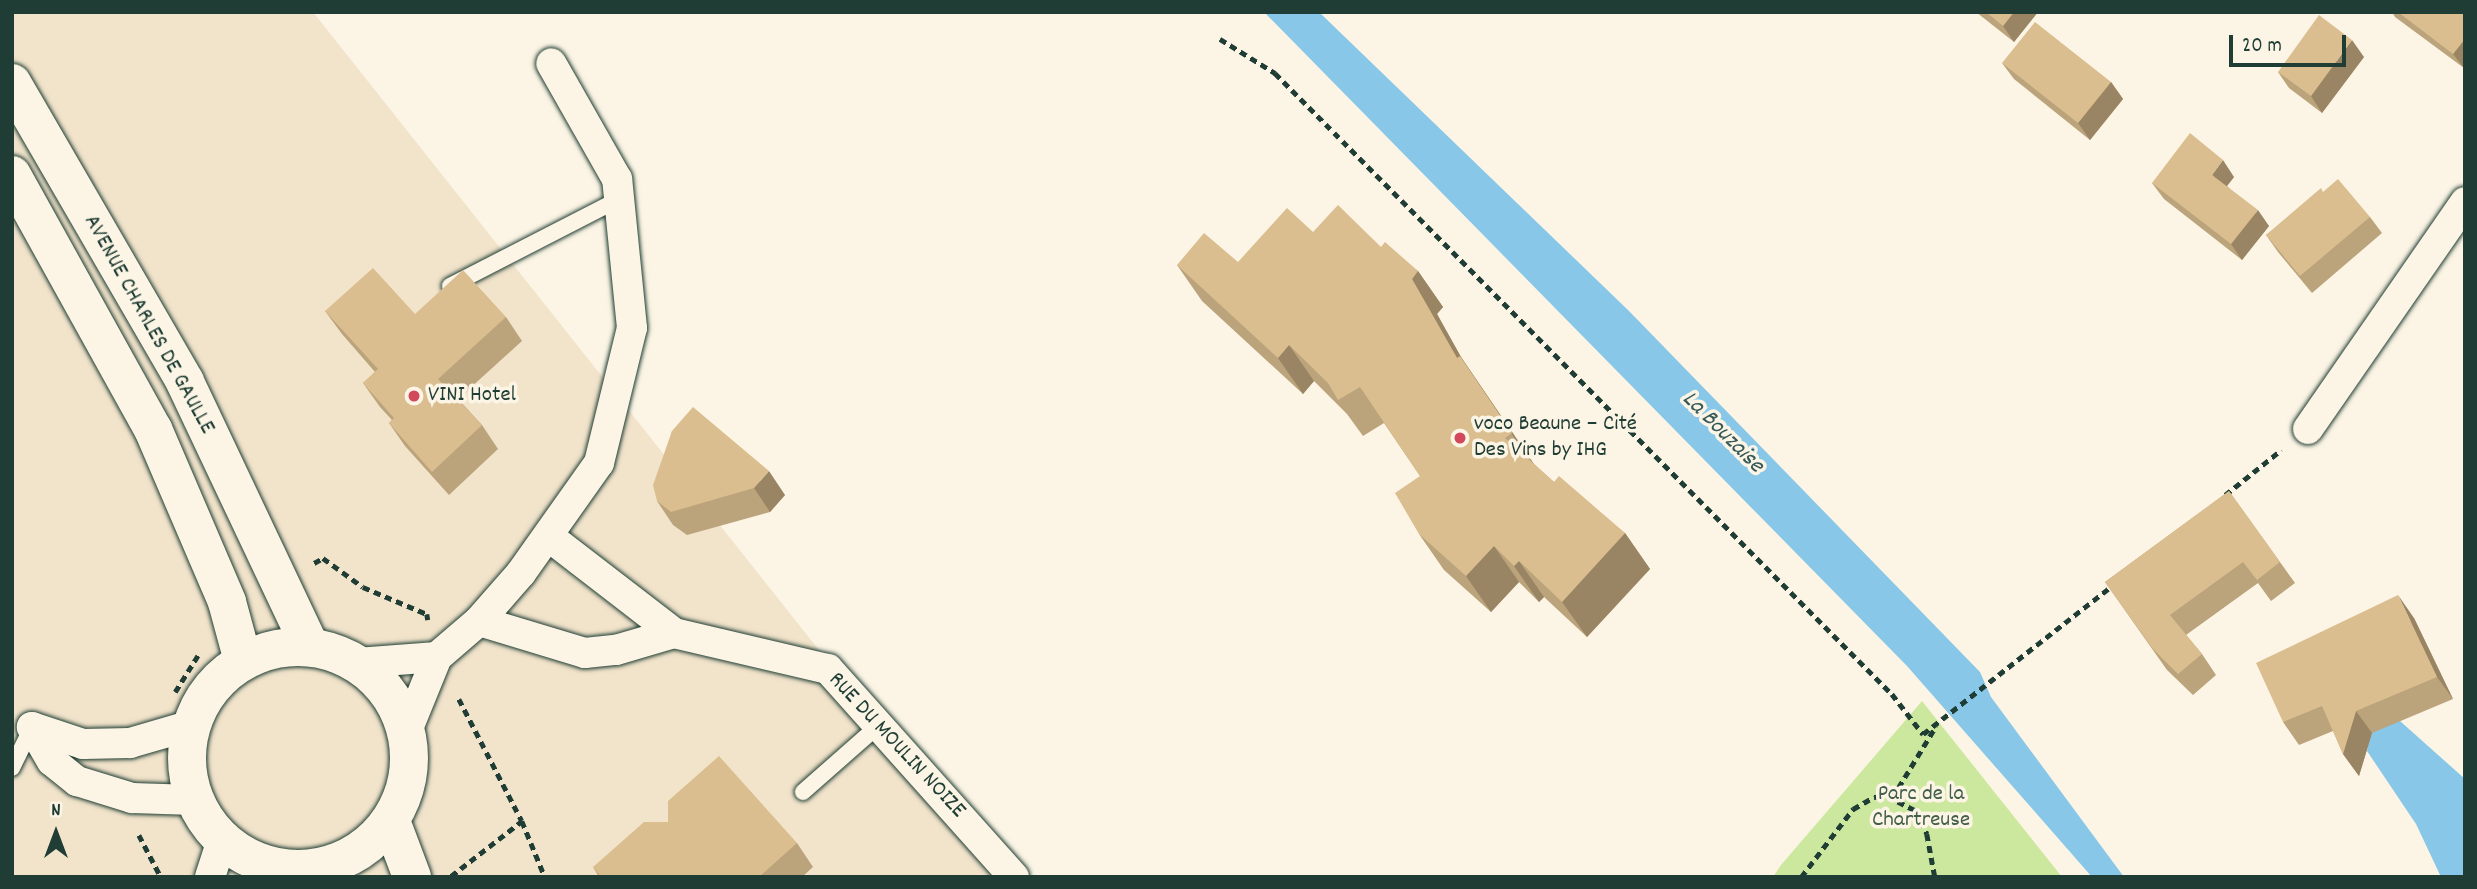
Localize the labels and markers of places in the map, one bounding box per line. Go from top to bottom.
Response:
place label: VINI Hotel [428,382,516,410]
marker: VINI Hotel [406,388,422,404]
place label: voco Beaune – Cité Des Vins by IHG [1474,411,1637,465]
marker: voco Beaune – Cité Des Vins by IHG [1452,430,1468,446]

